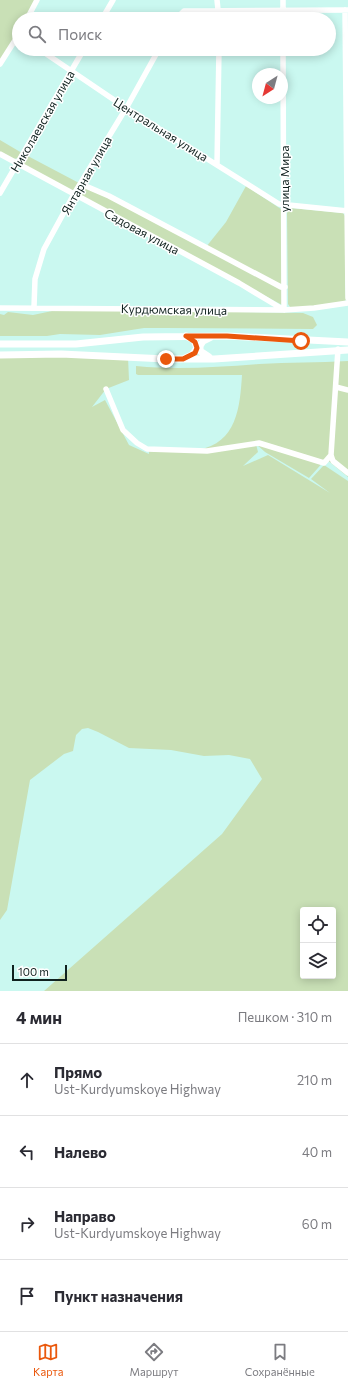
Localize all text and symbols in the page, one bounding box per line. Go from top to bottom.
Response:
search box [12,12,336,56]
icon: search [26,23,48,45]
text: Поиск [58,25,102,43]
street label: Николаевская улица [7,68,77,174]
north arrow [252,68,288,104]
street label: Центральная улица [111,94,211,164]
street label: Янтарная улица [58,133,114,217]
street label: улица Мира [277,146,291,212]
street label: Садовая улица [102,205,182,257]
street label: Курдюмская улица [121,301,227,317]
route start [292,332,310,350]
route end [157,350,175,368]
map controls [300,907,336,979]
button: locate [300,907,336,943]
button: layers [300,943,336,979]
scale bar [12,963,67,982]
text: 100 m [18,965,49,978]
text: 4 мин [16,1007,62,1028]
text: Пешком · 310 m [238,1009,332,1025]
text: Прямо [54,1063,102,1081]
icon: ahead [16,1069,38,1091]
text: 210 m [297,1072,332,1088]
text: Ust-Kurdyumskoye Highway [54,1081,221,1097]
icon: left [16,1141,38,1163]
text: Налево [54,1143,107,1161]
text: 40 m [302,1144,332,1160]
text: Направо [54,1207,116,1225]
icon: right [16,1213,38,1235]
text: 60 m [302,1216,332,1232]
text: Ust-Kurdyumskoye Highway [54,1225,221,1241]
icon: arrive [16,1285,38,1307]
text: Пункт назначения [54,1287,183,1305]
tab: Карта [33,1341,63,1378]
tab: Маршрут [130,1341,178,1378]
tab: Сохранённые [245,1341,315,1378]

